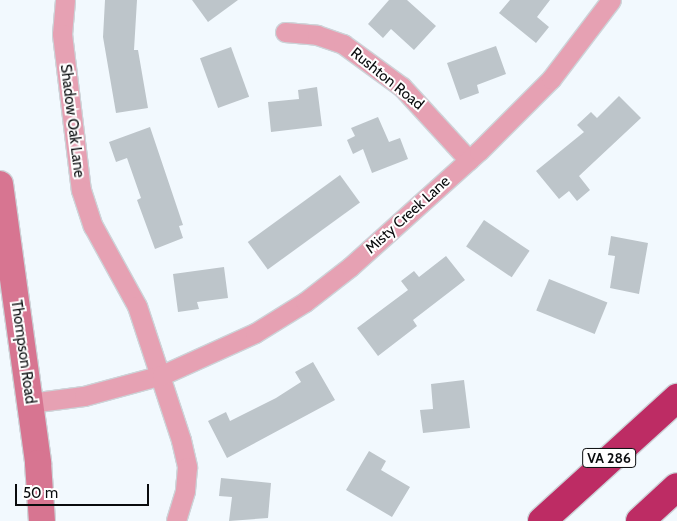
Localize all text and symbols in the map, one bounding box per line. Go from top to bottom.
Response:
street label: Rushton Road [347,44,427,114]
street label: Shadow Oak Lane [56,63,88,179]
street label: Misty Creek Lane [362,172,454,258]
street label: Thompson Road [7,299,39,405]
road number: VA 286 [582,446,636,469]
scale bar [18,474,151,506]
text: 50 m [23,484,58,502]

